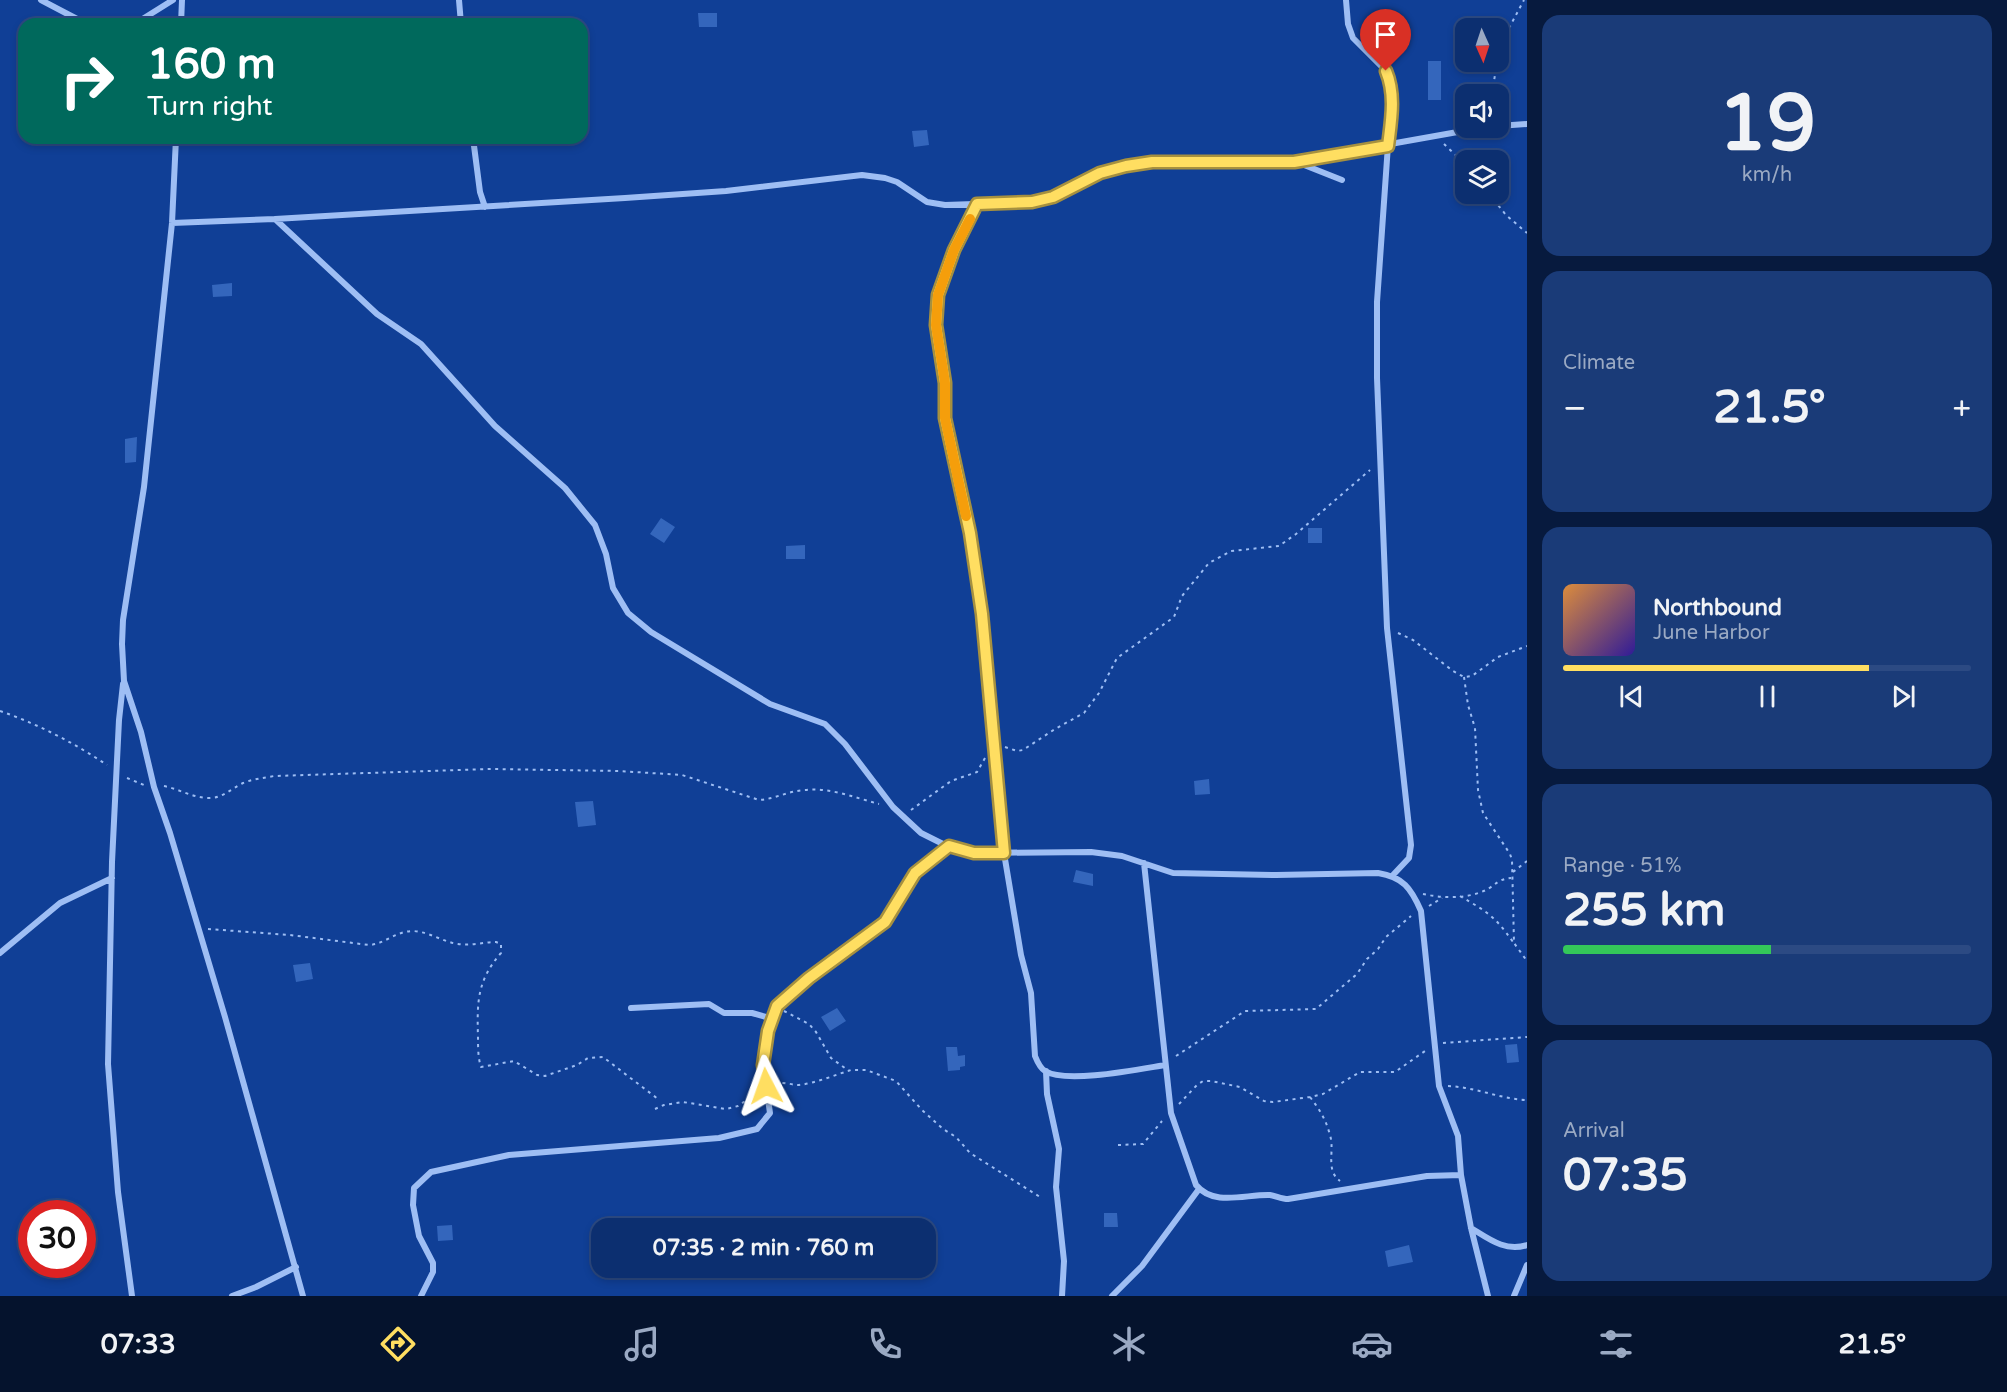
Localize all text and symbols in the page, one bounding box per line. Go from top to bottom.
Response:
pin [1360,9,1411,71]
icon: arrive [1369,18,1402,51]
north arrow [1455,18,1509,72]
map controls [1455,18,1509,204]
text: 160 m [147,39,276,90]
icon: right [48,42,126,120]
text: 19 [1718,77,1816,171]
button: sound [1455,84,1509,138]
text: Turn right [147,90,273,123]
button: layers [1455,150,1509,204]
text: km/h [1742,163,1792,187]
text: Climate [1563,351,1635,375]
text: 21.5° [1713,381,1826,435]
text: − [1563,389,1587,428]
text: + [1952,389,1971,428]
text: Northbound [1653,595,1782,621]
text: June Harbor [1653,621,1770,645]
icon: previous [1615,680,1648,713]
icon: pause [1751,680,1784,713]
icon: next [1887,680,1920,713]
text: Range · 51% [1563,854,1682,878]
text: 255 km [1563,884,1725,938]
position arrow [734,1054,798,1118]
text: Arrival [1563,1119,1625,1143]
text: 07:35 [1563,1149,1688,1203]
speed limit sign: 30 [18,1200,96,1278]
text: 07:35 · 2 min · 760 m [653,1235,874,1261]
icon: directions [377,1323,419,1365]
icon: music [621,1323,663,1365]
icon: phone [864,1323,906,1365]
icon: climate [1108,1323,1150,1365]
icon: car [1351,1323,1393,1365]
icon: filters [1595,1323,1637,1365]
text: 07:33 [101,1328,176,1361]
text: 21.5° [1839,1328,1906,1361]

